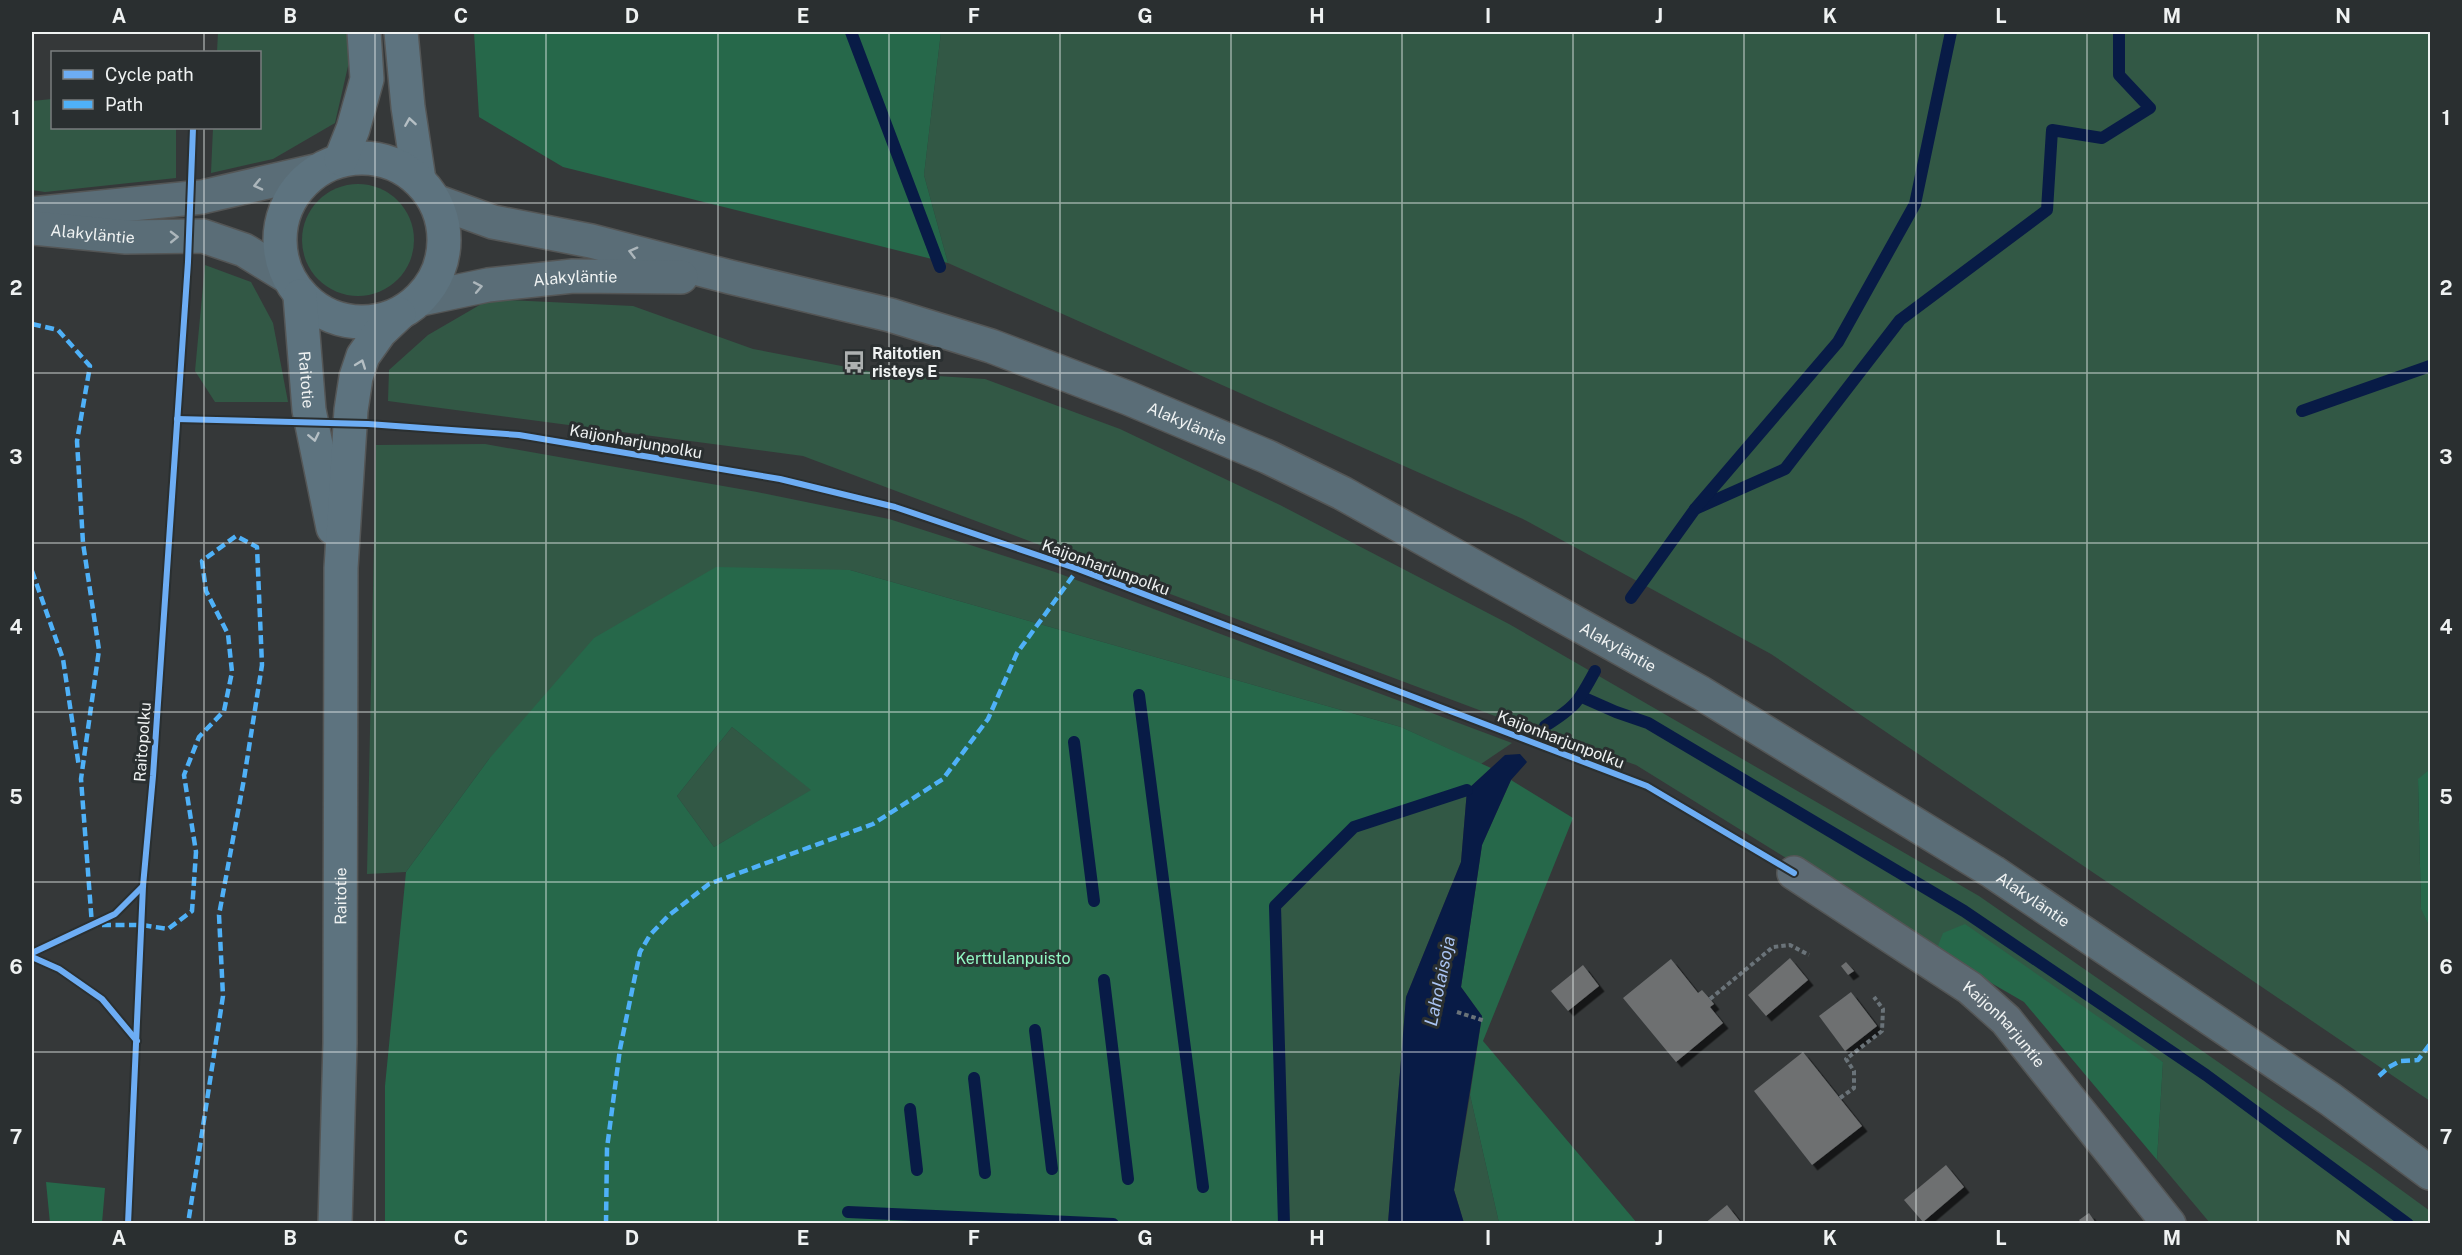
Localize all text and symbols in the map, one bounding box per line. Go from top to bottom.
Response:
text: A [112,4,126,28]
text: B [283,4,297,28]
text: C [454,4,468,28]
text: D [625,4,639,28]
text: E [797,4,809,28]
text: F [968,4,980,28]
text: G [1137,4,1153,28]
text: H [1309,4,1325,28]
text: I [1485,4,1491,28]
text: J [1655,4,1663,28]
text: K [1823,4,1837,28]
text: L [1995,4,2007,28]
text: M [2163,4,2181,28]
text: N [2335,4,2351,28]
legend [51,51,261,129]
text: Cycle path [105,64,194,85]
text: Path [105,94,143,115]
text: 1 [12,106,20,130]
text: 1 [2442,106,2450,130]
one-way arrow [404,118,416,127]
one-way arrow [254,178,264,191]
street label: Alakyläntie [50,221,135,247]
one-way arrow [169,231,178,243]
one-way arrow [628,246,638,259]
street label: Alakyläntie [532,267,617,290]
text: 2 [10,276,22,300]
text: 2 [2440,276,2452,300]
one-way arrow [473,281,483,294]
place label: Raitotien risteys E [872,344,941,381]
bus stop icon: Raitotien risteys E [841,349,867,375]
street label: Raitotie [294,350,318,409]
one-way arrow [353,359,366,370]
street label: Alakyläntie [1144,398,1230,449]
street label: Kaijonharjunpolku [568,420,704,463]
one-way arrow [307,432,320,442]
text: 3 [9,445,23,469]
text: 3 [2439,445,2453,469]
street label: Kaijonharjunpolku [1039,536,1172,599]
text: 4 [9,615,23,639]
text: 4 [2439,615,2453,639]
street label: Alakyläntie [1576,618,1659,676]
street label: Raitopolku [130,701,155,783]
street label: Kaijonharjunpolku [1495,706,1627,772]
text: 5 [9,785,23,809]
text: 5 [2439,785,2453,809]
street label: Raitotie [331,867,350,925]
street label: Alakyläntie [1993,868,2073,931]
water label: Laholaisoja [1420,934,1459,1028]
park label: Kerttulanpuisto [955,949,1071,968]
text: 6 [9,955,23,979]
text: 6 [2439,955,2453,979]
street label: Kaijonharjuntie [1959,977,2049,1071]
text: 7 [10,1125,22,1149]
text: 7 [2440,1125,2452,1149]
text: A [112,1226,126,1250]
text: B [283,1226,297,1250]
text: C [454,1226,468,1250]
text: D [625,1226,639,1250]
text: E [797,1226,809,1250]
text: F [968,1226,980,1250]
text: G [1137,1226,1153,1250]
text: H [1309,1226,1325,1250]
text: I [1485,1226,1491,1250]
text: J [1655,1226,1663,1250]
text: K [1823,1226,1837,1250]
text: L [1995,1226,2007,1250]
text: M [2163,1226,2181,1250]
text: N [2335,1226,2351,1250]

